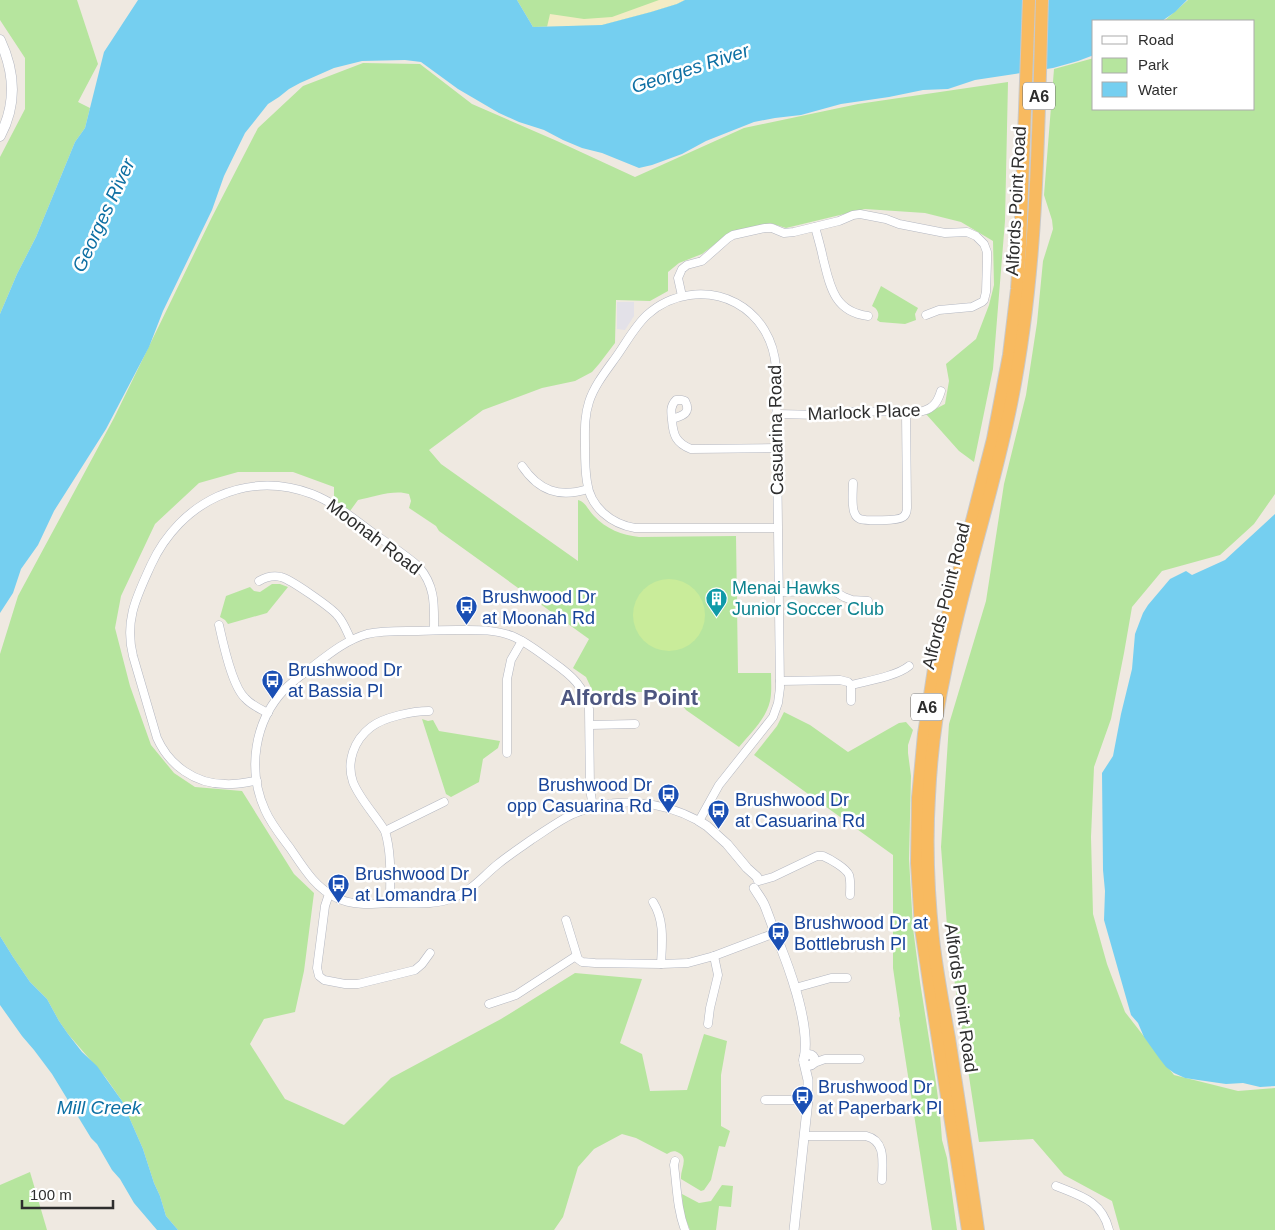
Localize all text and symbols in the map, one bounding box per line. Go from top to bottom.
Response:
legend [1092,20,1255,110]
text: Road [1138,31,1174,48]
water label: Georges River [629,39,752,97]
text: Park [1138,56,1169,73]
text: Water [1138,81,1177,98]
road number: A6 [1023,82,1055,110]
street label: Alfords Point Road [1002,126,1030,276]
water label: Georges River [68,155,139,275]
street label: Casuarina Road [765,365,787,495]
street label: Marlock Place [807,400,921,424]
street label: Moonah Road [323,495,425,579]
street label: Alfords Point Road [918,521,974,671]
place label: Menai Hawks Junior Soccer Club [732,578,884,619]
building icon: Menai Hawks Junior Soccer Club [704,586,728,617]
place label: Brushwood Dr at Moonah Rd [482,587,596,628]
bus stop icon: Brushwood Dr at Moonah Rd [454,595,478,626]
place label: Brushwood Dr at Bassia Pl [288,660,402,701]
bus stop icon: Brushwood Dr at Bassia Pl [260,668,284,699]
district label: Alfords Point [560,685,699,710]
road number: A6 [911,694,943,720]
place label: Brushwood Dr opp Casuarina Rd [507,775,652,816]
bus stop icon: Brushwood Dr opp Casuarina Rd [656,783,680,814]
place label: Brushwood Dr at Casuarina Rd [735,790,865,831]
bus stop icon: Brushwood Dr at Casuarina Rd [707,798,731,829]
place label: Brushwood Dr at Lomandra Pl [355,864,477,905]
bus stop icon: Brushwood Dr at Lomandra Pl [327,872,351,903]
place label: Brushwood Dr at Bottlebrush Pl [794,913,928,954]
bus stop icon: Brushwood Dr at Bottlebrush Pl [766,921,790,952]
street label: Alfords Point Road [941,922,981,1074]
place label: Brushwood Dr at Paperbark Pl [818,1077,942,1118]
bus stop icon: Brushwood Dr at Paperbark Pl [790,1085,814,1116]
water label: Mill Creek [57,1097,143,1118]
scale bar [22,1178,114,1210]
text: 100 m [30,1186,72,1203]

